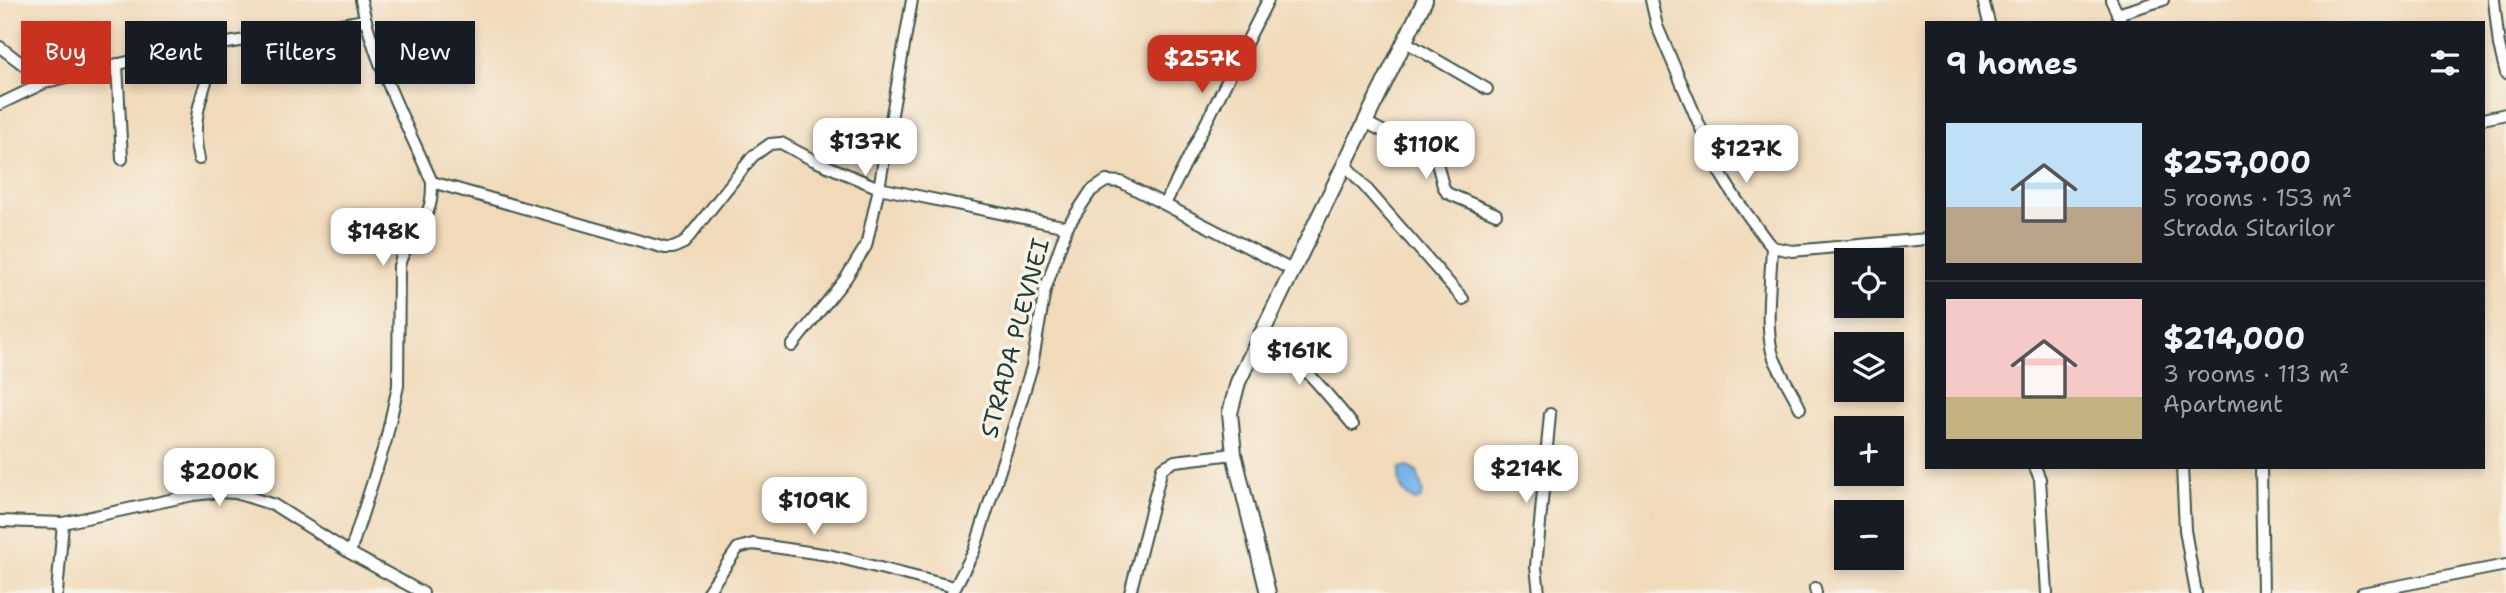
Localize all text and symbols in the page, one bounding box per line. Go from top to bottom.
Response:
chip: Buy [21,21,111,84]
chip: Rent [125,21,227,84]
chip: Filters [241,21,361,84]
chip: New [375,21,475,84]
pin: $257K [1153,36,1251,95]
text: $257K [1163,43,1241,73]
text: 9 homes [1946,43,2078,84]
icon: filters [2426,44,2464,82]
pin: $137K [816,118,914,178]
pin: $110K [1377,122,1475,181]
pin: $127K [1697,125,1795,185]
text: $137K [829,126,901,156]
text: $110K [1393,129,1459,159]
text: $127K [1710,133,1782,163]
text: $257,000 [2163,142,2311,183]
icon: home [2002,151,2086,235]
text: 5 rooms · 153 m² [2163,183,2352,213]
pin: $148K [334,208,432,268]
text: Strada Sitarilor [2163,213,2336,243]
text: $148K [347,216,419,246]
street label: STRADA PLEVNEI [973,235,1057,441]
map controls [1834,248,1904,570]
button: locate [1834,248,1904,318]
text: $214,000 [2163,318,2305,359]
icon: home [2002,327,2086,411]
pin: $161K [1250,328,1348,387]
button: layers [1834,332,1904,402]
text: $161K [1266,335,1332,365]
text: 3 rooms · 113 m² [2163,359,2349,389]
text: Apartment [2163,389,2283,419]
button: + [1834,416,1904,486]
pin: $214K [1477,446,1575,505]
pin: $200K [170,448,268,508]
text: $214K [1490,453,1562,483]
text: $200K [180,456,258,486]
pin: $109K [765,477,863,537]
text: $109K [778,485,850,515]
button: − [1834,500,1904,570]

